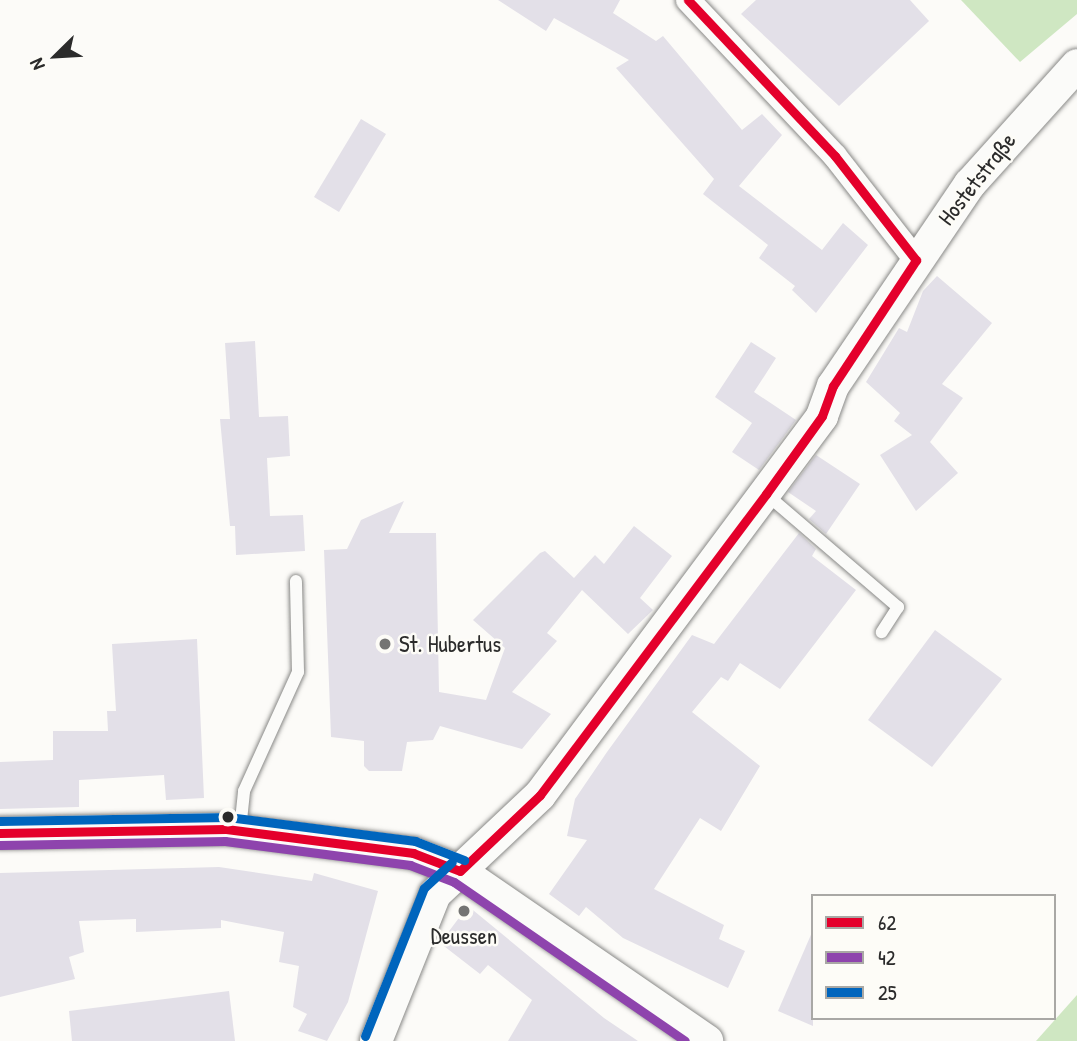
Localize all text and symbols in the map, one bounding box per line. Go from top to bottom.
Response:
north arrow [21,21,91,91]
text: N [23,55,51,74]
street label: Hostetstraße [932,127,1022,231]
place label: St. Hubertus [399,630,501,658]
marker: St. Hubertus [377,636,393,652]
unlabelled marker [221,810,235,824]
legend [811,894,1056,1020]
marker: Deussen [456,903,472,919]
text: 62 [878,908,896,937]
place label: Deussen [431,922,497,950]
text: 42 [878,943,896,972]
text: 25 [878,978,897,1007]

